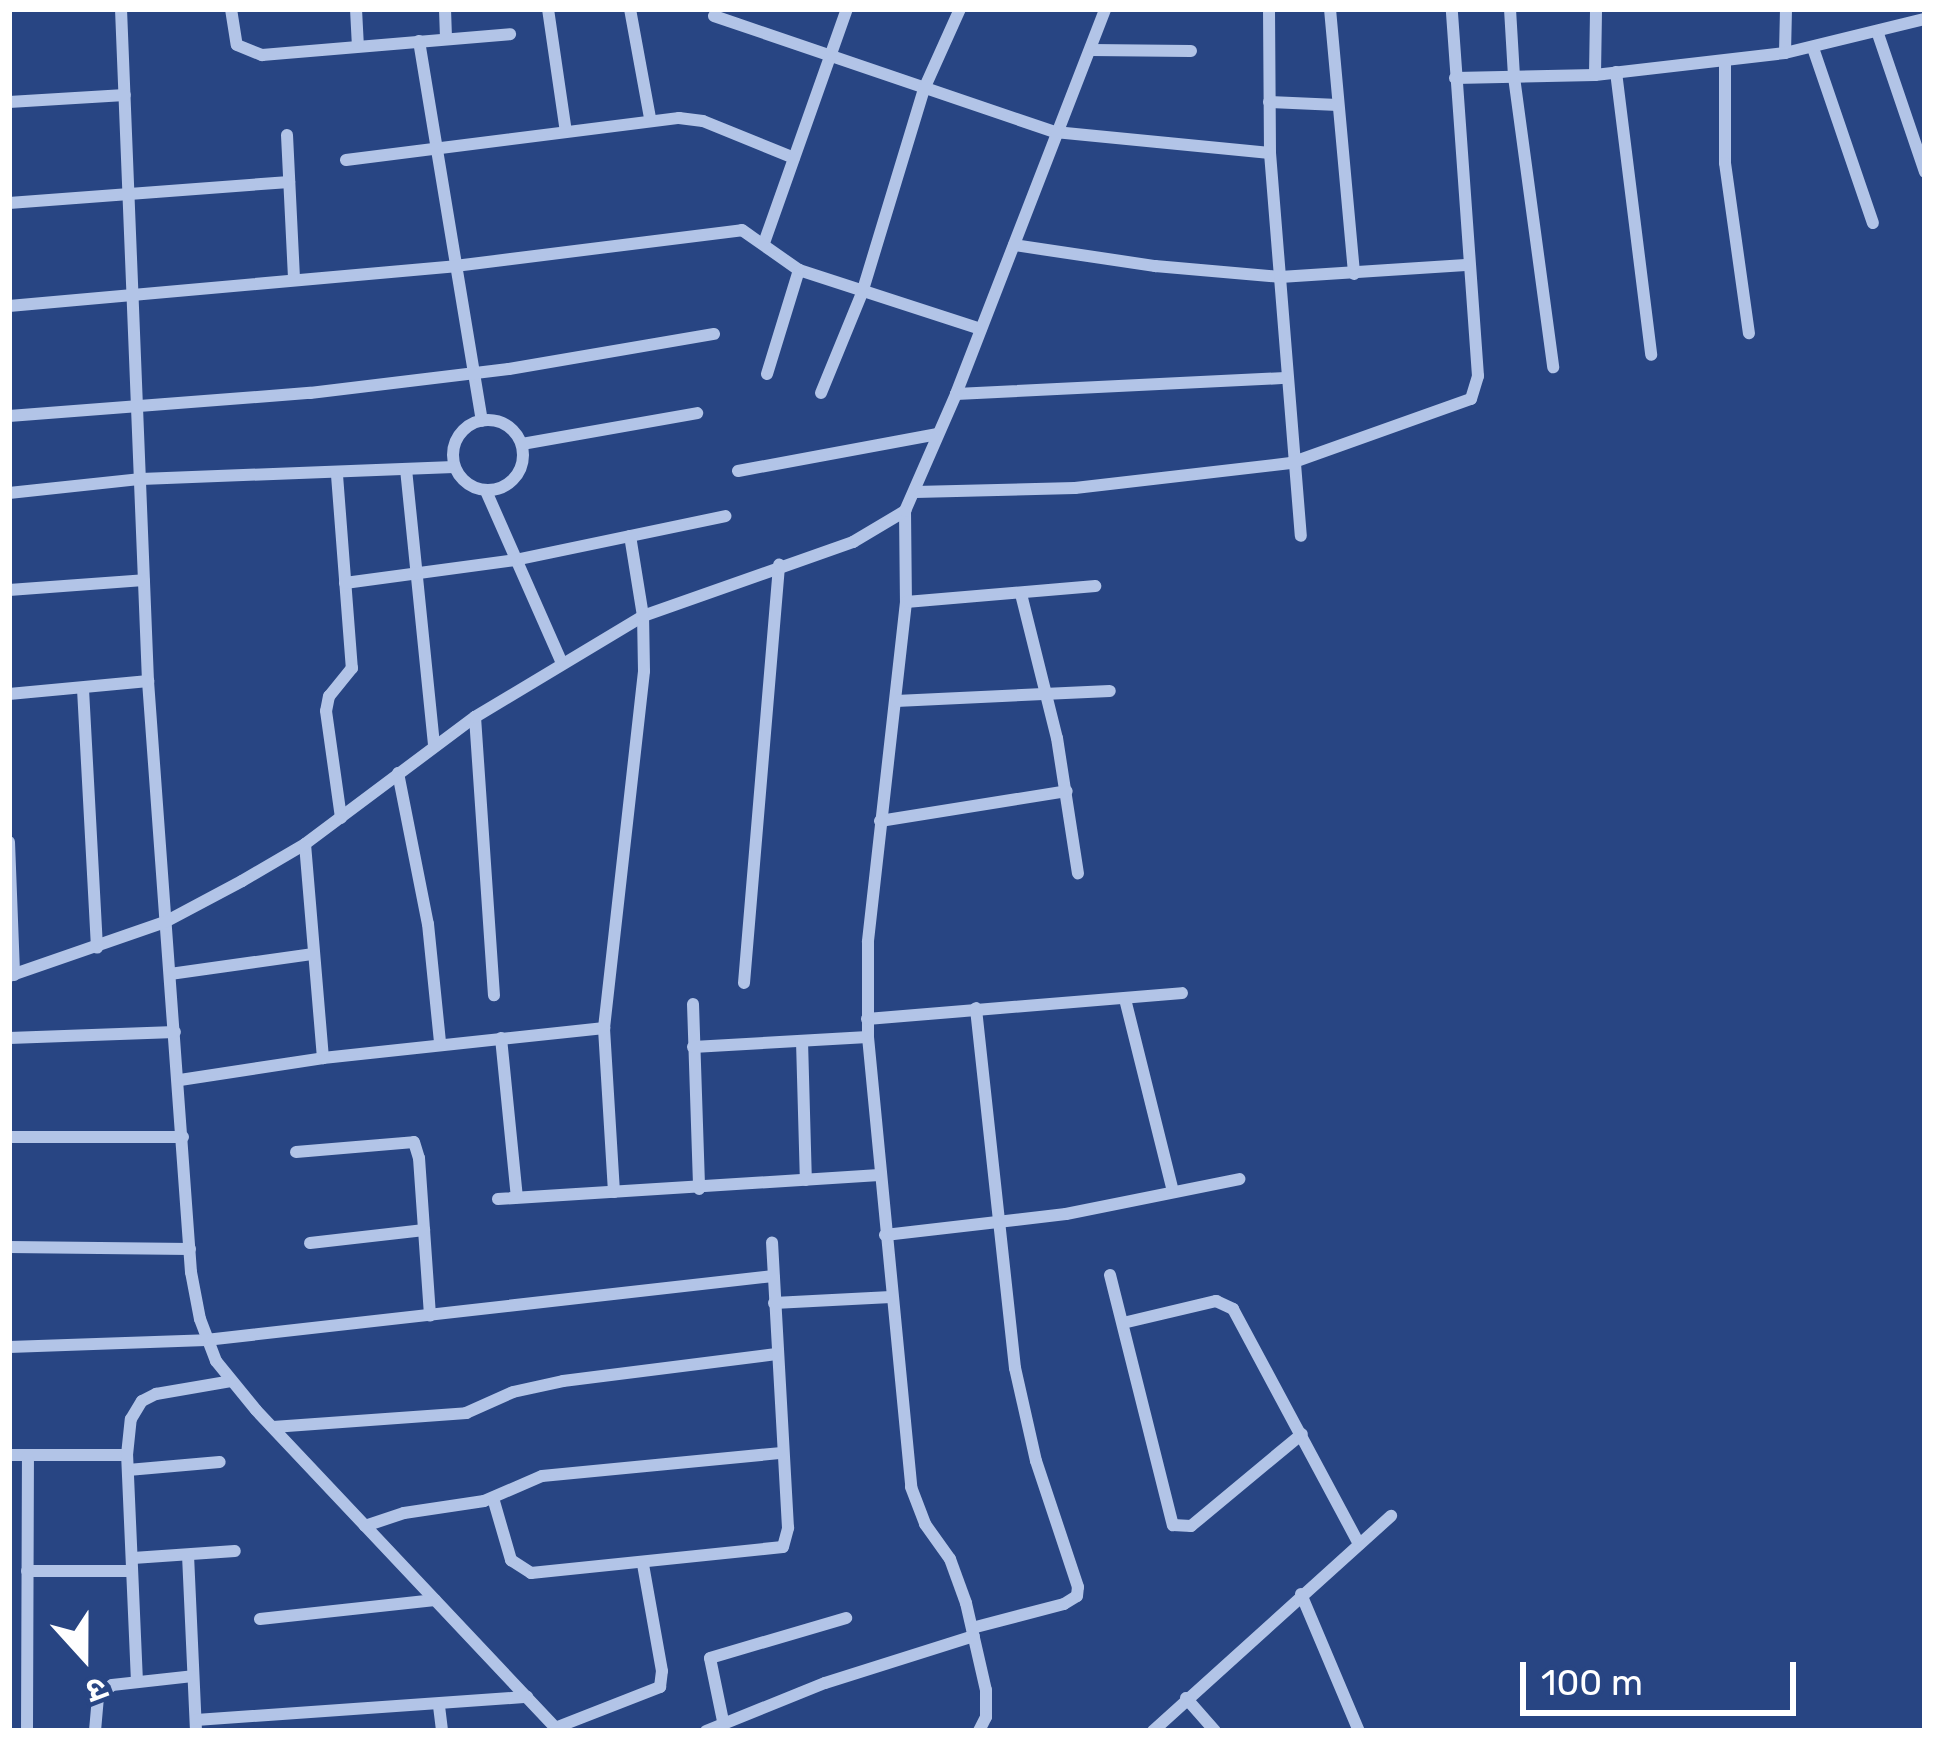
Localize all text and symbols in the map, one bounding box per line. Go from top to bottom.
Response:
north arrow [24,1596,144,1716]
scale bar [1526,1638,1802,1712]
text: 100 m [1541,1661,1643,1704]
text: उ [81,1668,113,1712]

